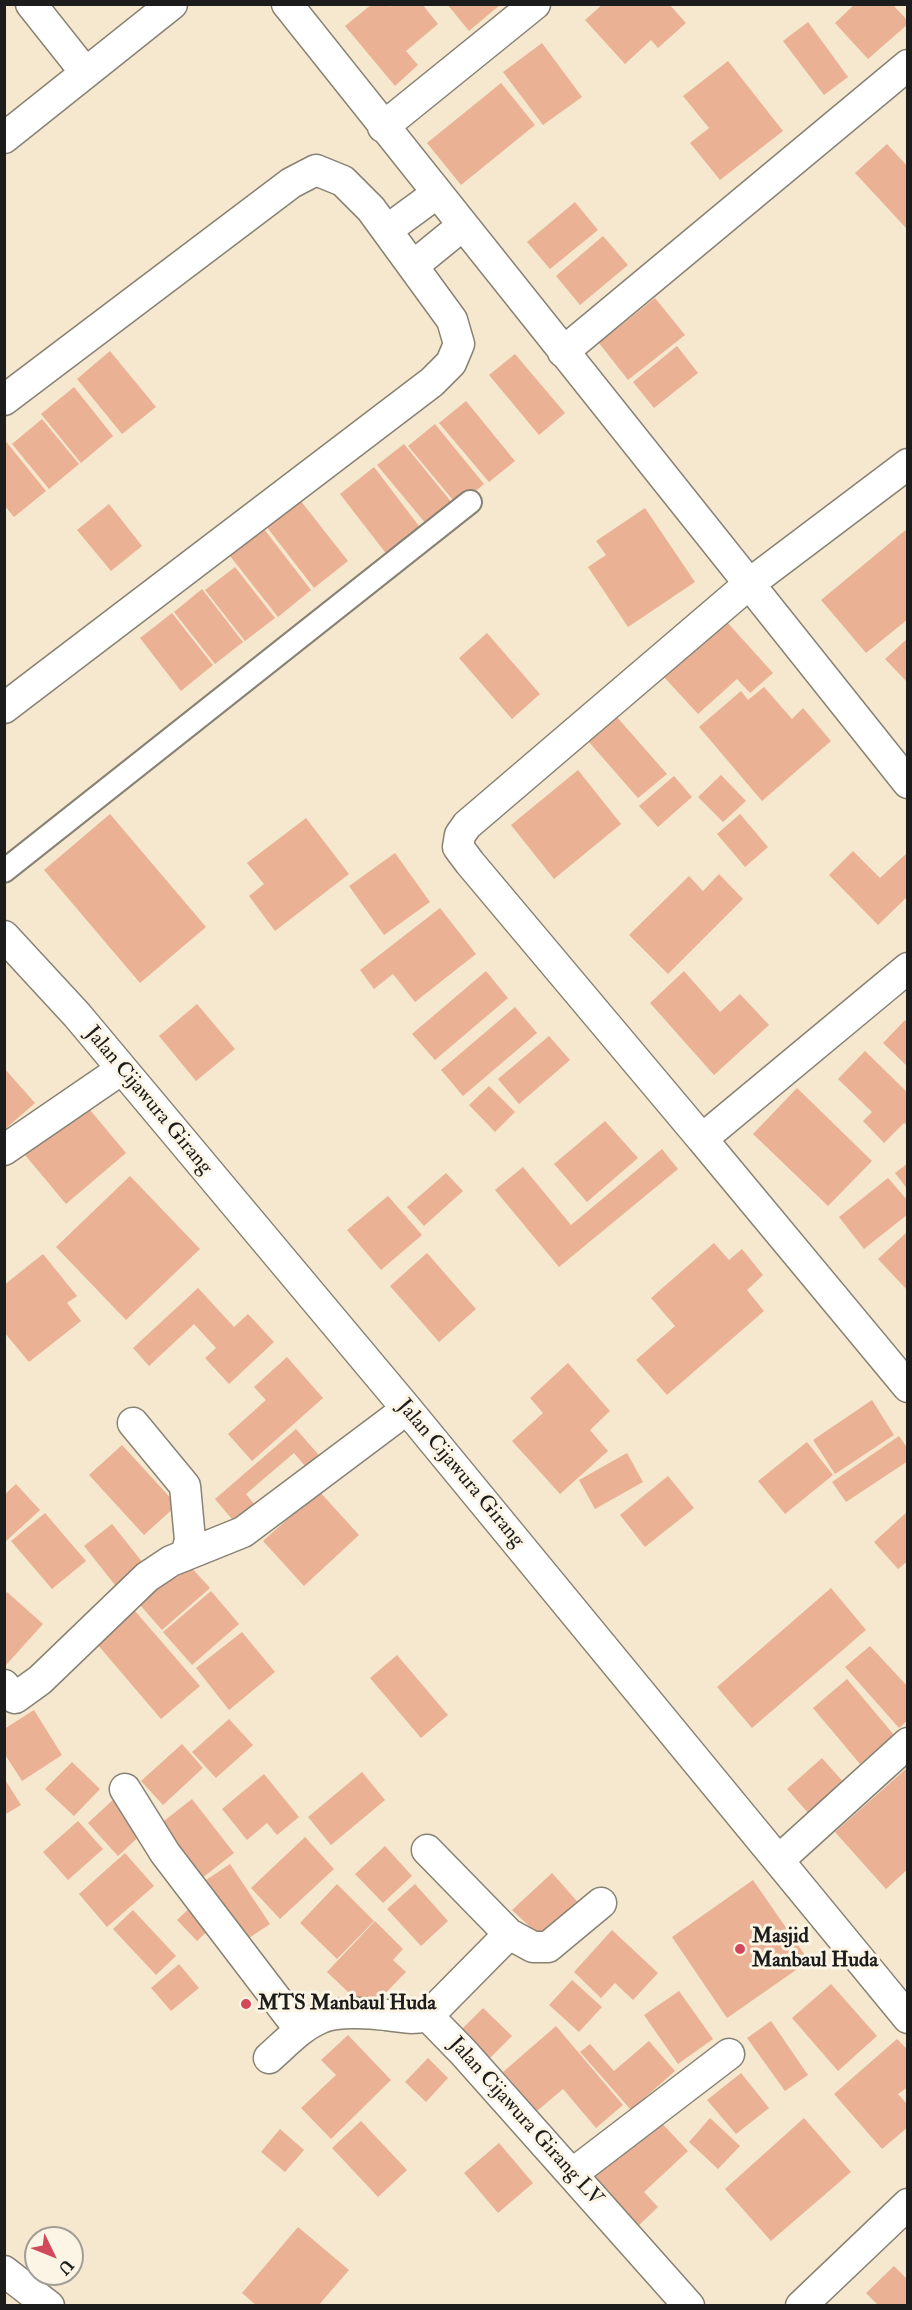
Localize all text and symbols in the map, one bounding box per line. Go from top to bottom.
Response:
street label: Jalan Cijawura Girang [79,1022,217,1180]
street label: Jalan Cijawura Girang [391,1395,529,1553]
place label: Masjid Manbaul Huda [752,1924,878,1974]
marker: Masjid Manbaul Huda [733,1942,747,1956]
place label: MTS Manbaul Huda [258,1991,436,2017]
marker: MTS Manbaul Huda [239,1997,253,2011]
street label: Jalan Cijawura Girang LV [443,2032,607,2212]
north arrow [24,2226,84,2286]
text: U [54,2255,78,2279]

